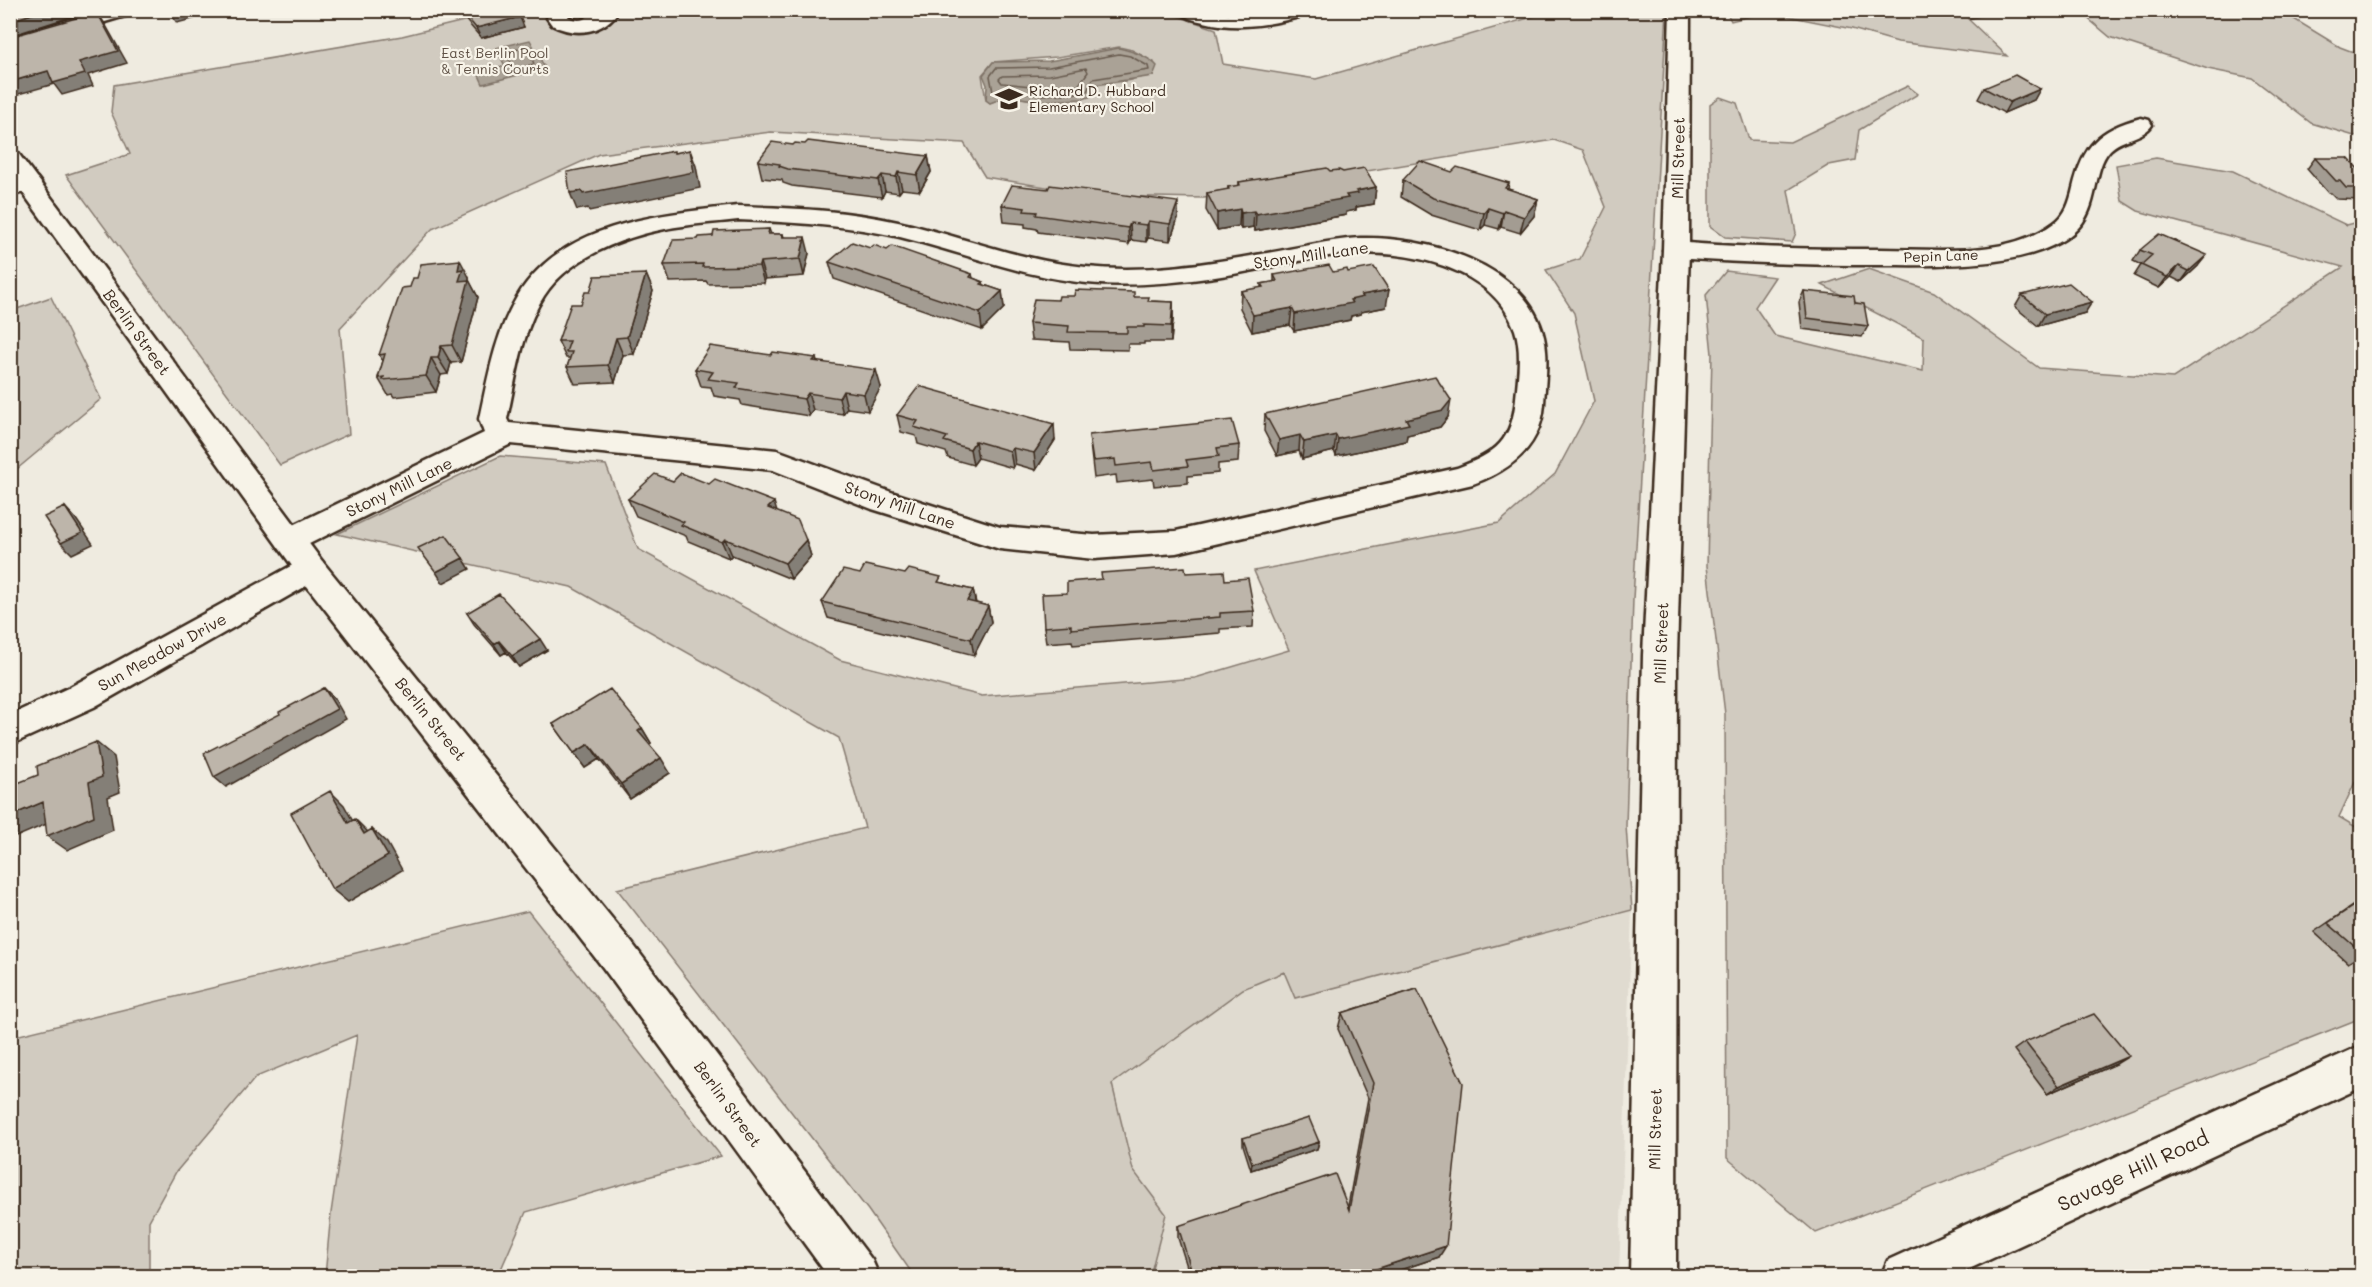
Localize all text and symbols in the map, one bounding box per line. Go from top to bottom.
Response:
park label: East Berlin Pool & Tennis Courts [441,43,549,78]
place label: Richard D. Hubbard Elementary School [1029,81,1166,116]
school or university icon: Richard D. Hubbard Elementary School [994,84,1024,114]
street label: Mill Street [1666,117,1689,199]
street label: Stony Mill Lane [1252,236,1370,273]
street label: Pepin Lane [1903,245,1979,266]
street label: Berlin Street [99,284,176,379]
street label: Stony Mill Lane [342,452,455,521]
street label: Stony Mill Lane [842,476,958,533]
street label: Mill Street [1649,602,1672,684]
street label: Sun Meadow Drive [94,608,230,696]
street label: Berlin Street [391,673,472,765]
street label: Berlin Street [690,1056,767,1151]
street label: Mill Street [1643,1088,1666,1170]
street label: Savage Hill Road [2053,1124,2212,1216]

